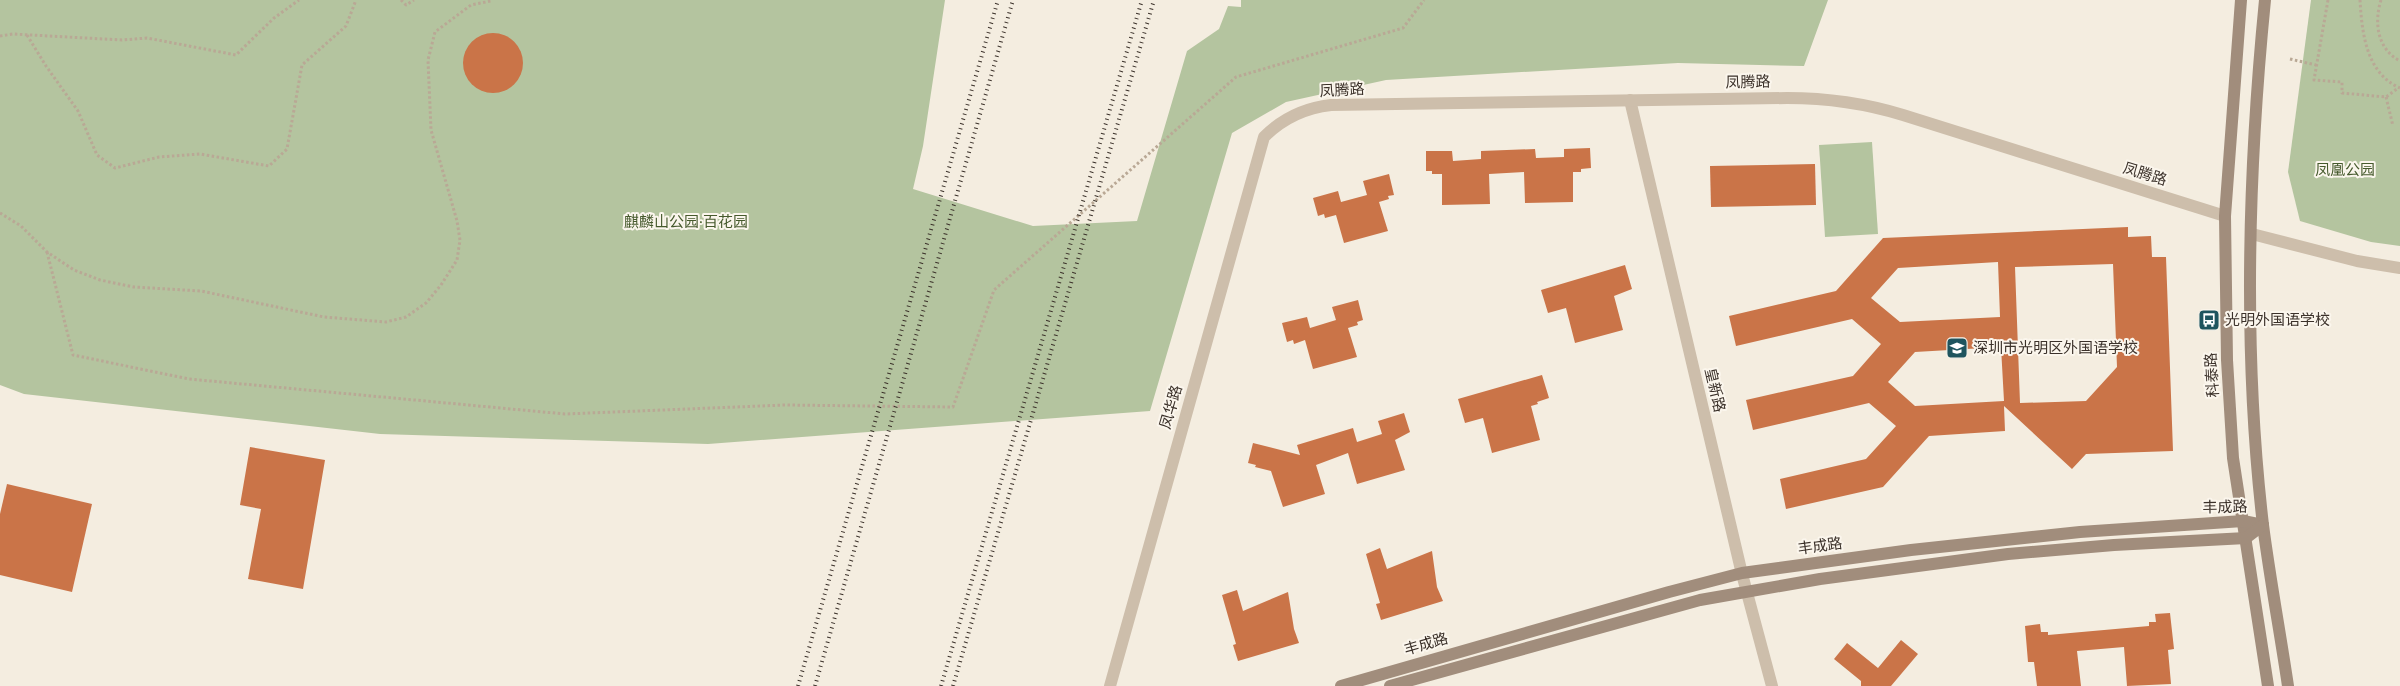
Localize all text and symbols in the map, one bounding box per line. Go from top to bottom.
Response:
street label: 凤腾路 [1725,73,1771,91]
street label: 凤腾路 [1319,80,1365,100]
street label: 凤腾路 [2121,159,2169,189]
park label: 凤凰公园 [2315,161,2375,179]
park label: 麒麟山公园·百花园 [624,213,748,231]
bus stop icon: 光明外国语学校 [2197,308,2221,332]
place label: 光明外国语学校 [2225,311,2330,329]
school or university icon: 深圳市光明区外国语学校 [1945,336,1969,360]
place label: 深圳市光明区外国语学校 [1973,339,2138,357]
street label: 科泰路 [2202,352,2222,398]
street label: 皇新路 [1701,366,1729,414]
street label: 凤华路 [1156,383,1186,431]
street label: 丰成路 [2202,498,2248,516]
street label: 丰成路 [1796,534,1844,558]
street label: 丰成路 [1402,629,1450,659]

